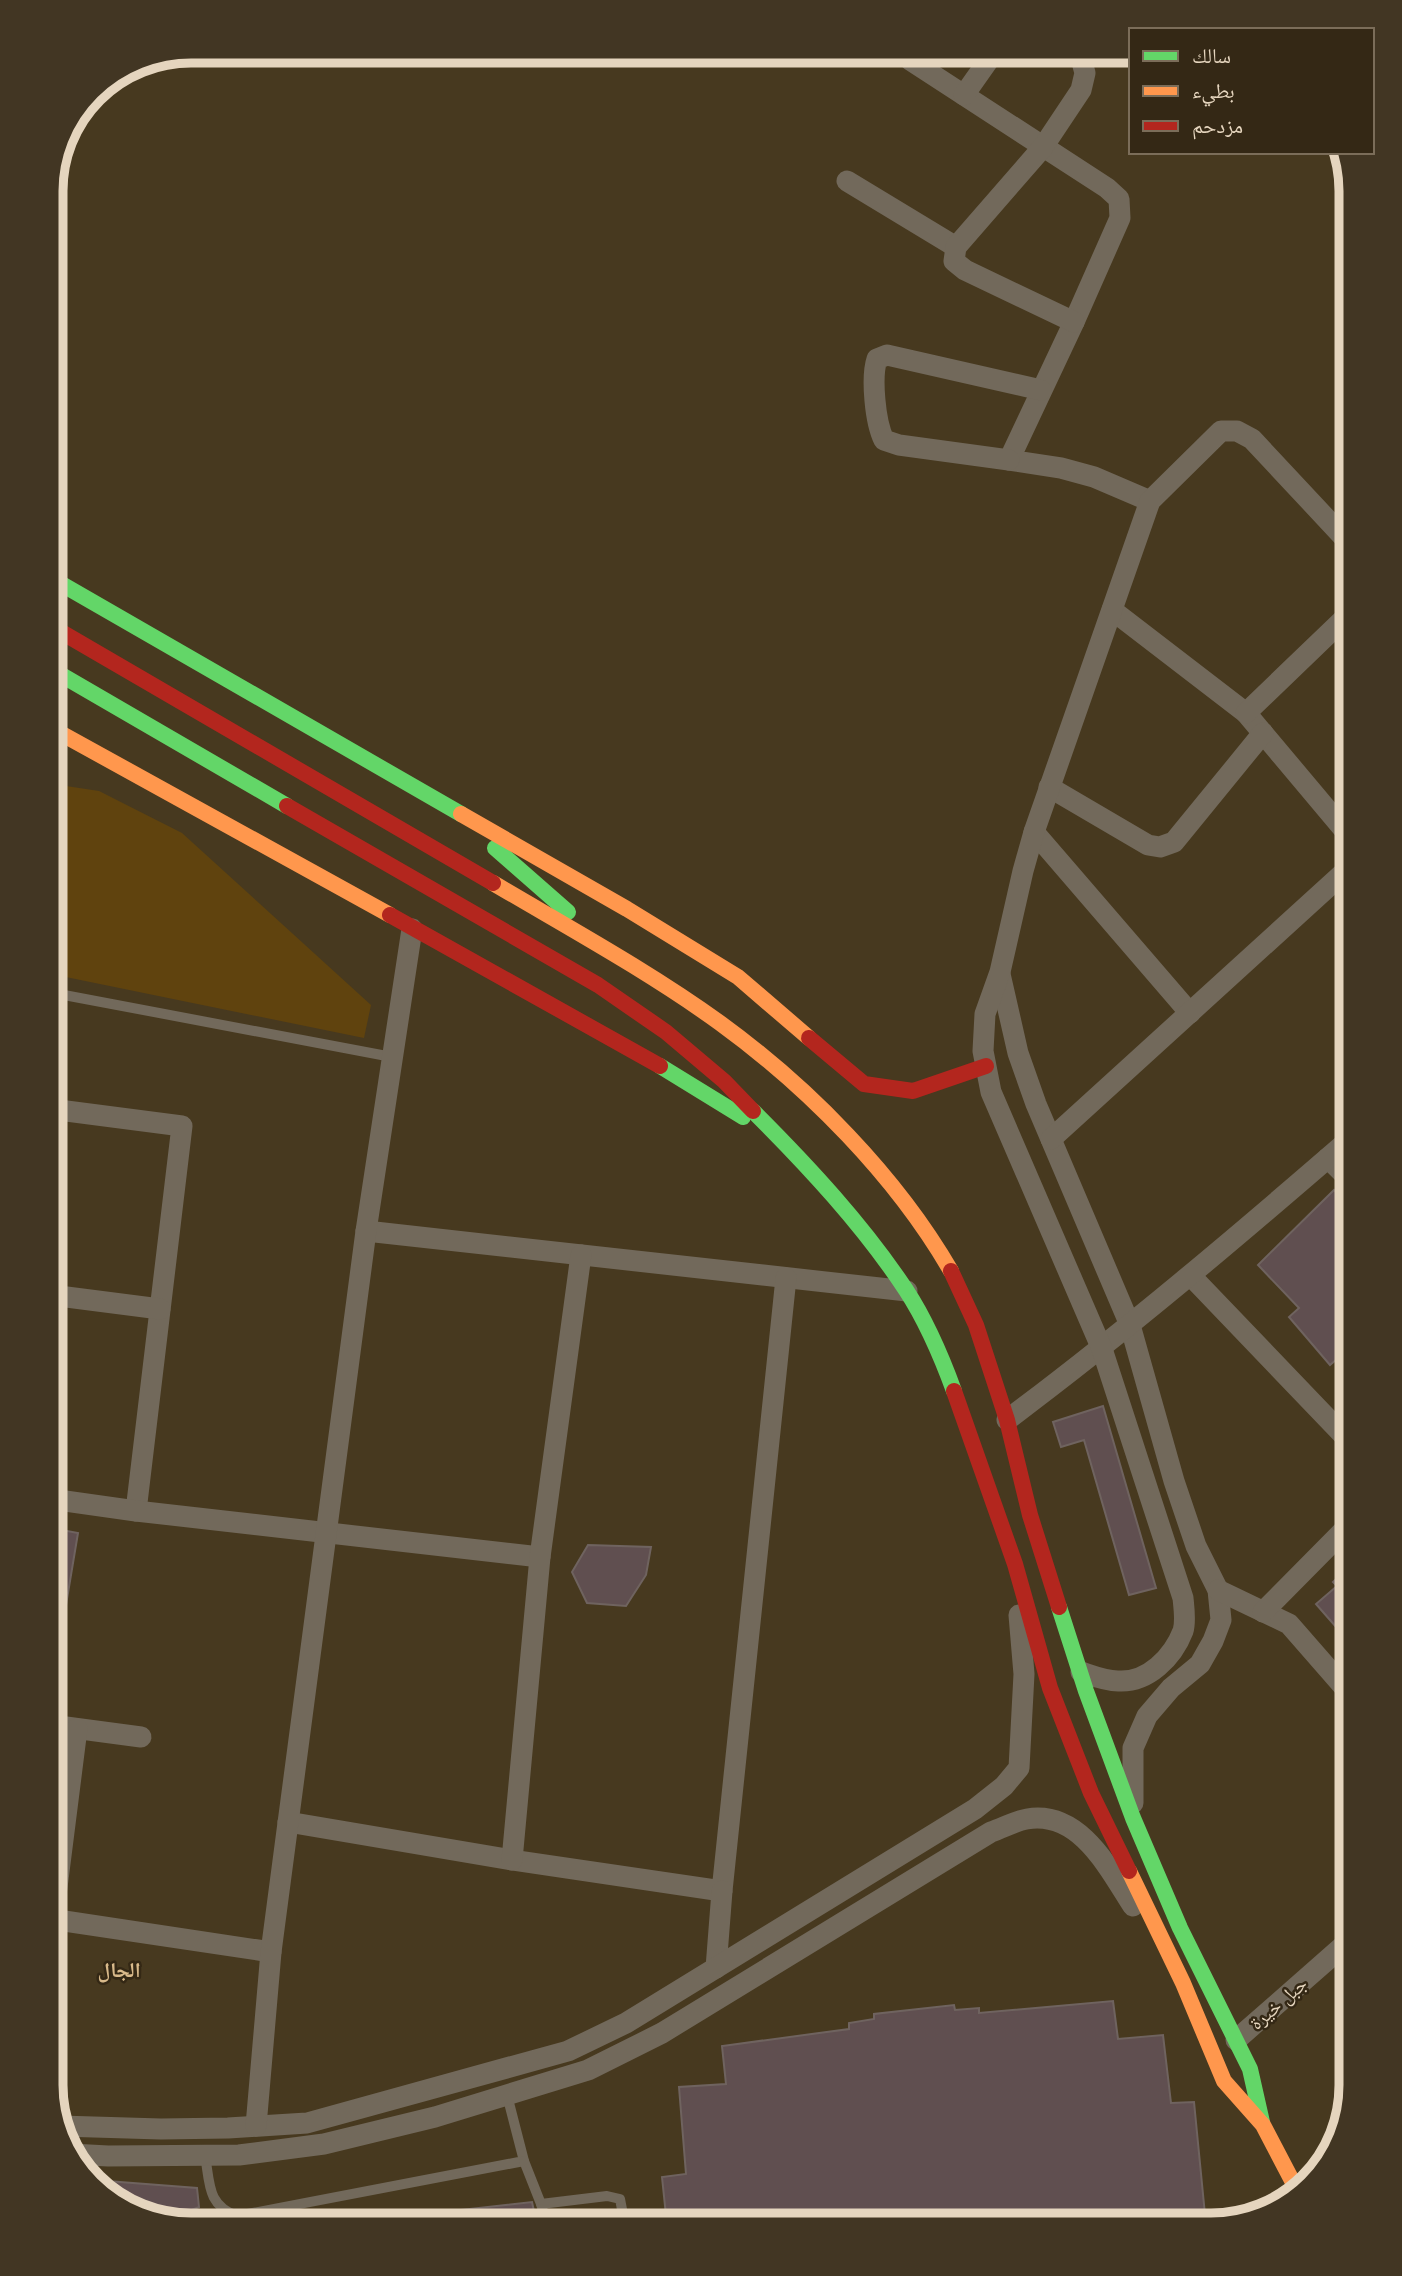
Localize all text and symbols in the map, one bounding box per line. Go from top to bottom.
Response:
legend [1129,28,1374,154]
text: سالك [1192,43,1231,69]
text: بطيء [1192,78,1235,107]
text: مزدحم [1192,113,1243,140]
district label: الجال [97,1957,141,1983]
street label: جبل خيرة [1245,1972,1312,2034]

